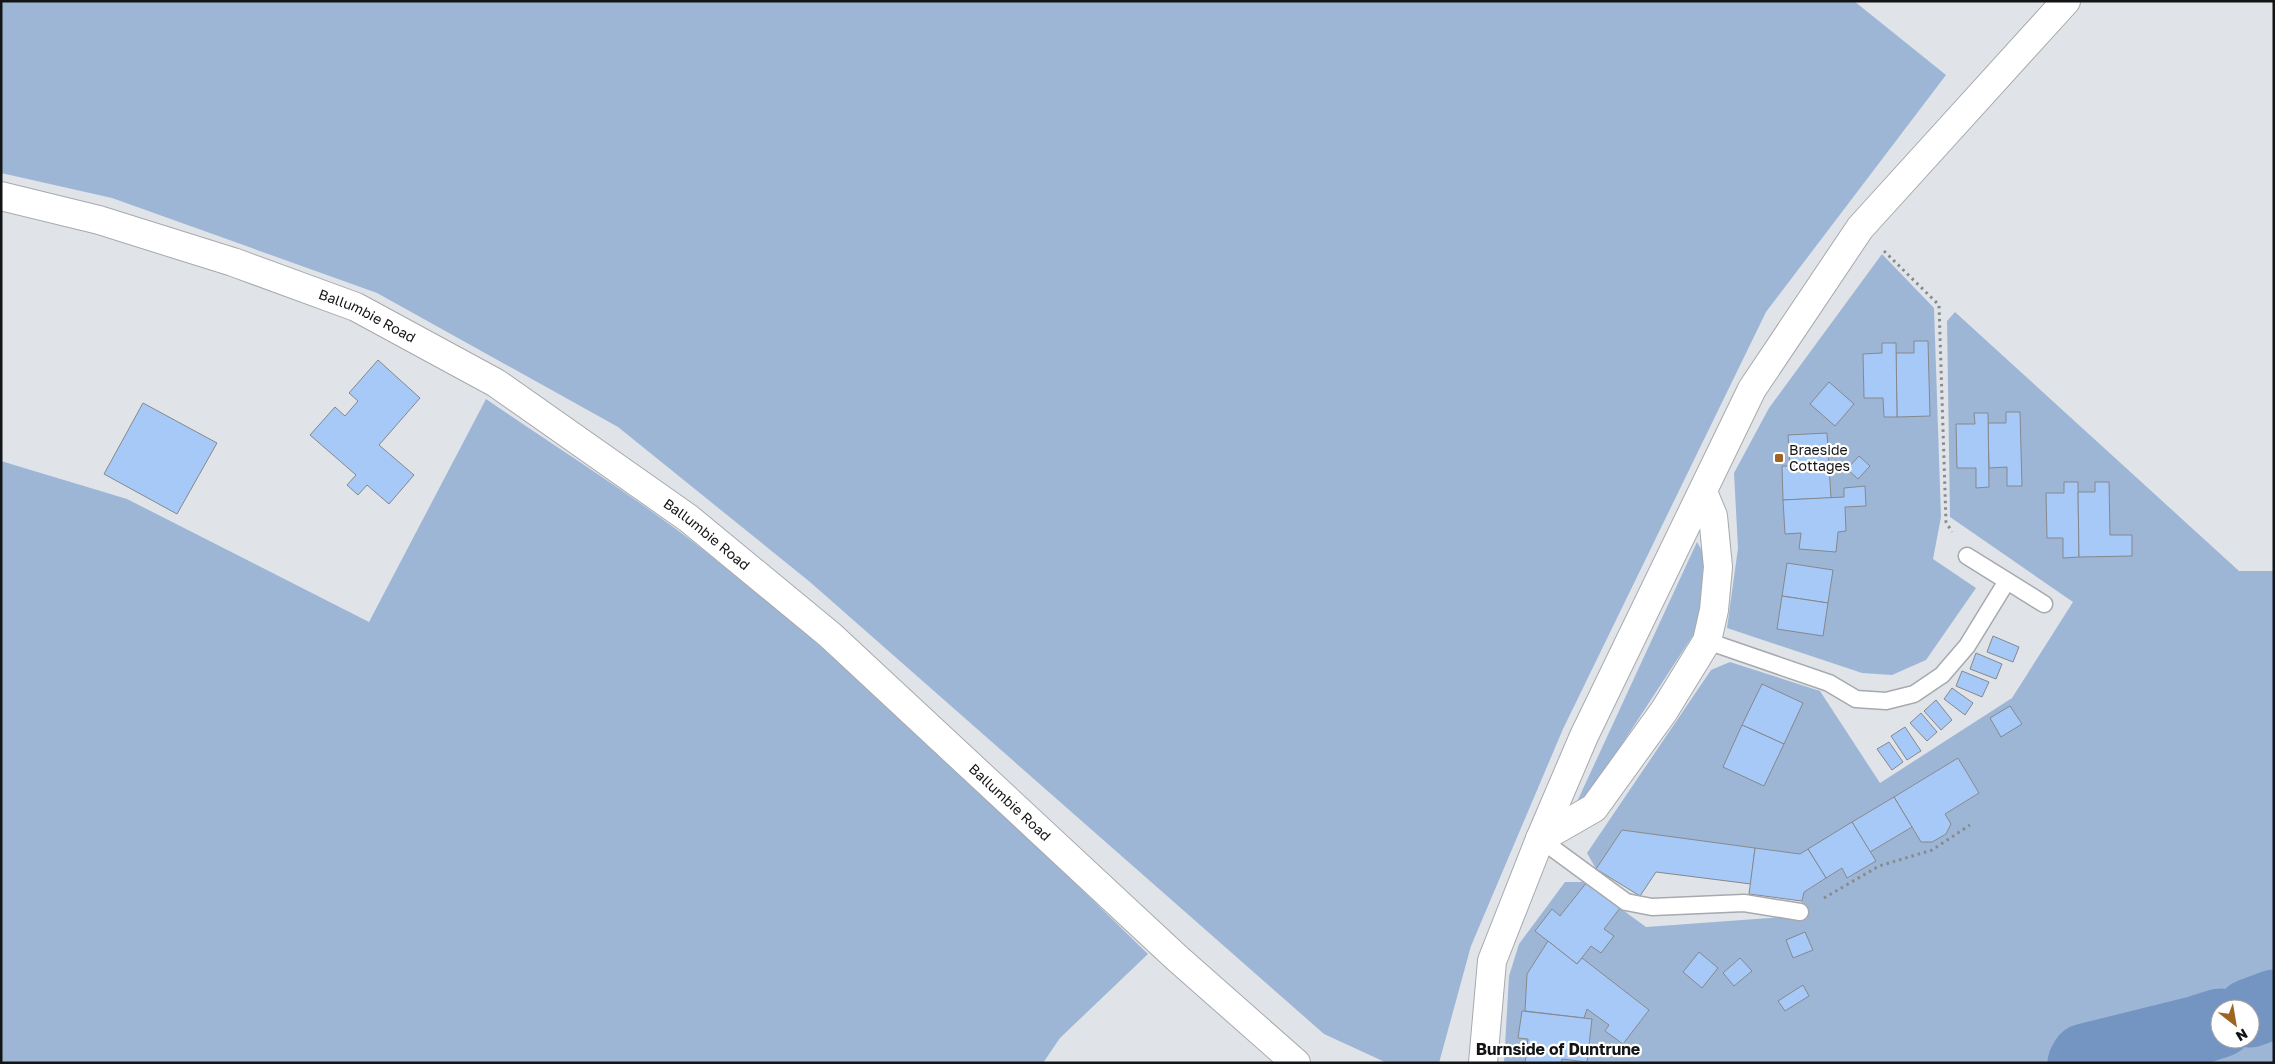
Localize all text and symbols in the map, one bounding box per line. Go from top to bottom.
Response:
street label: Ballumbie Road [317,285,419,346]
place label: Braeside Cottages [1789,441,1850,474]
marker: Braeside Cottages [1773,452,1785,464]
street label: Ballumbie Road [660,494,753,573]
street label: Ballumbie Road [966,760,1055,844]
north arrow [2210,999,2260,1049]
text: N [2233,1026,2251,1046]
district label: Burnside of Duntrune [1476,1039,1640,1059]

